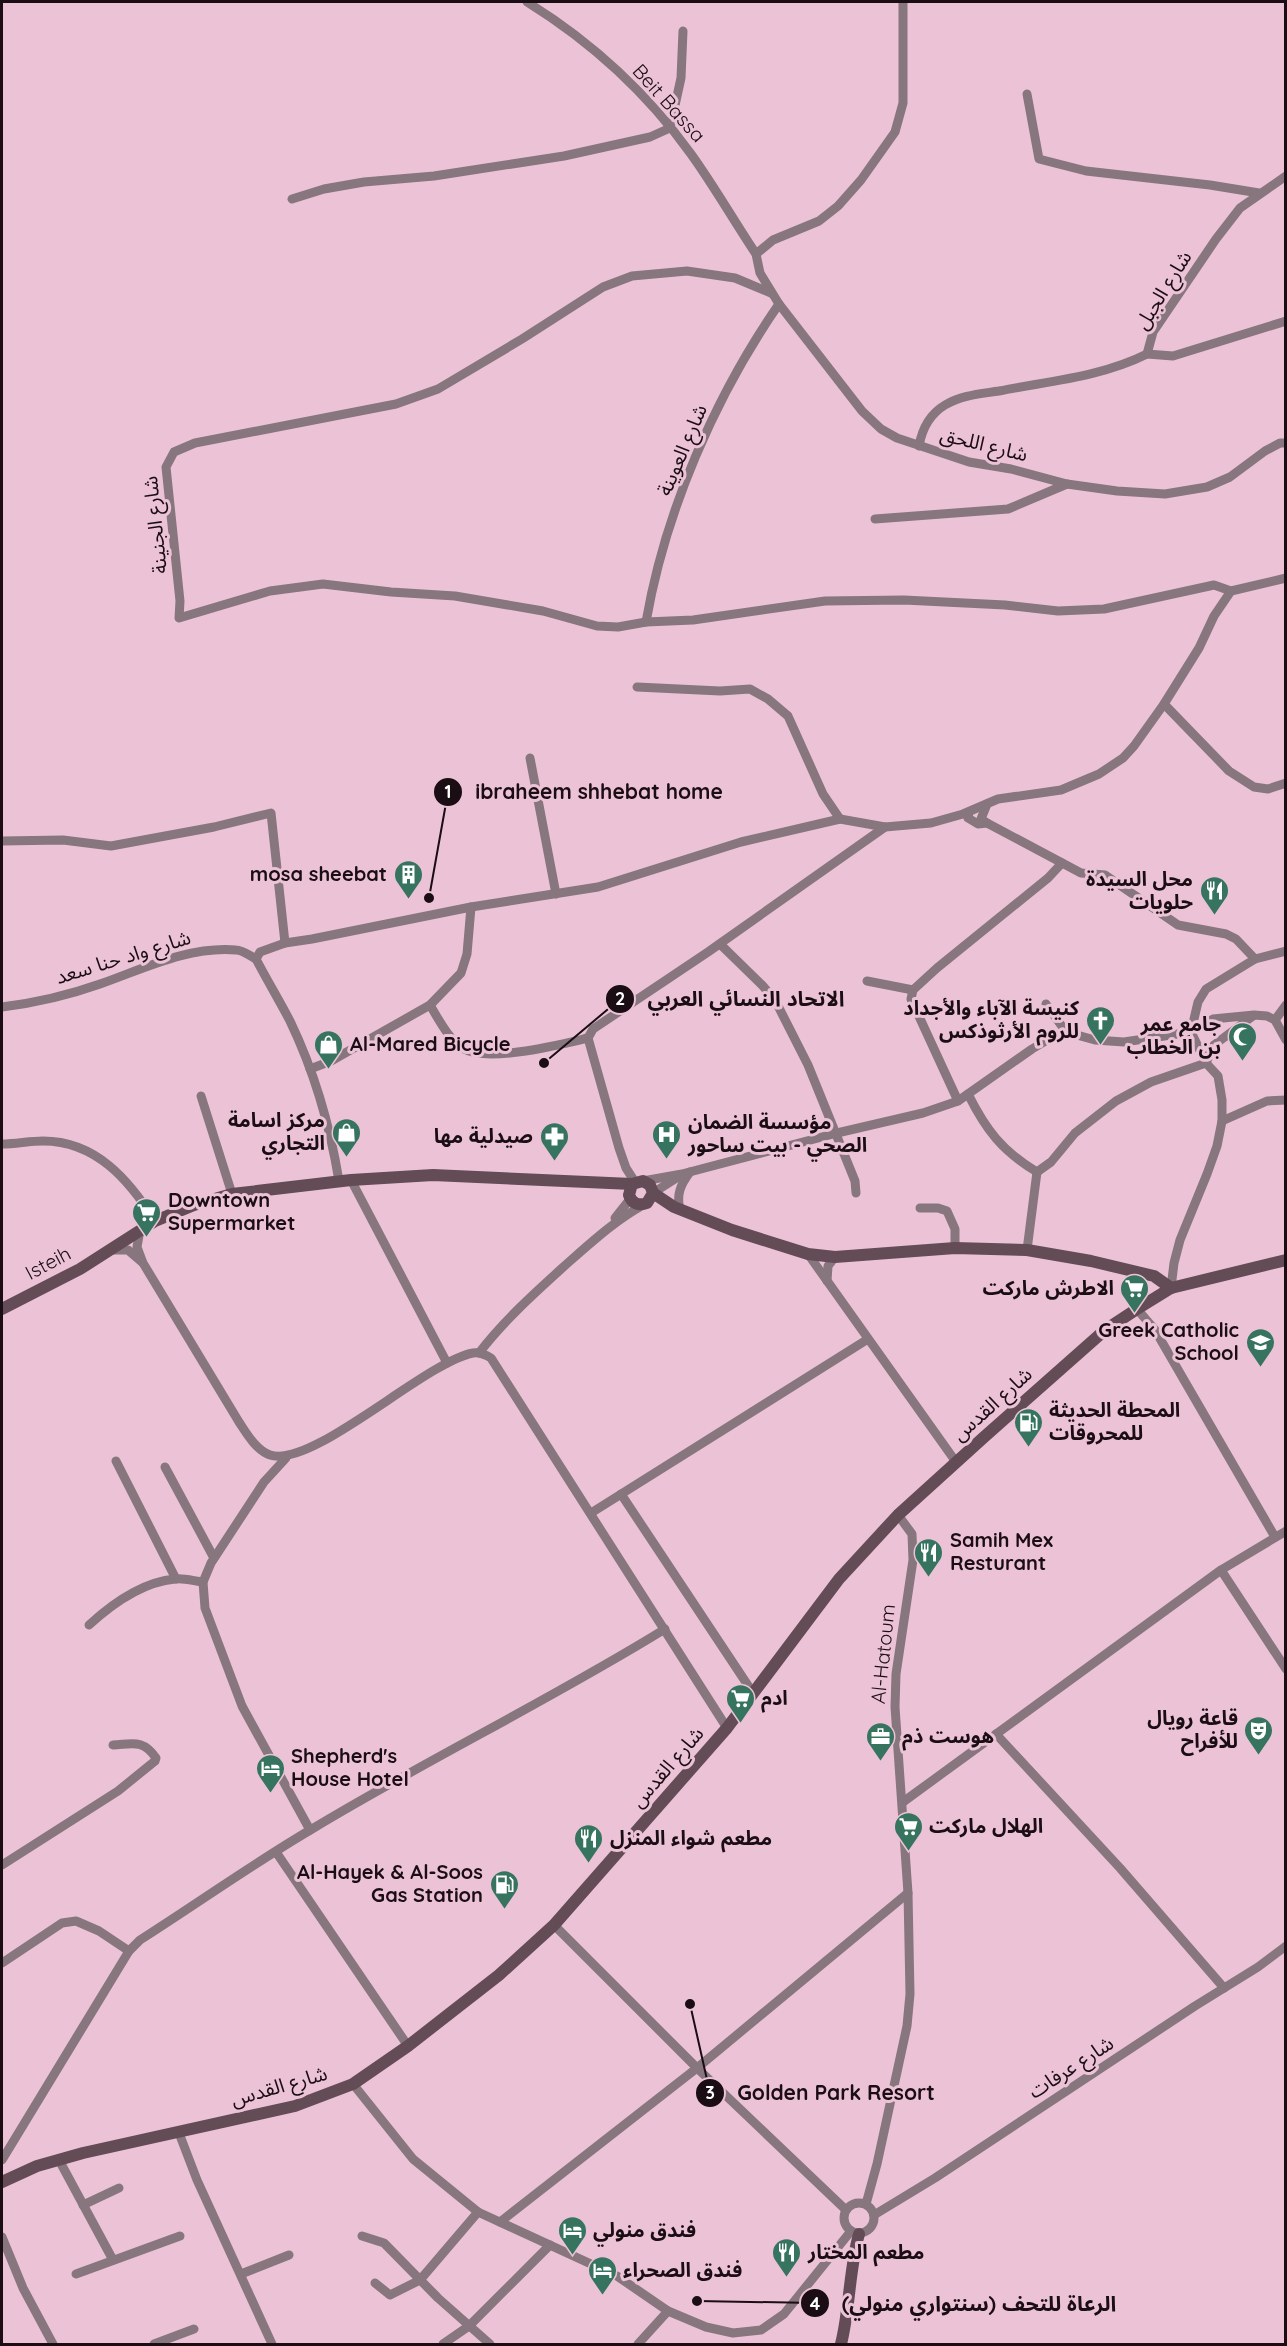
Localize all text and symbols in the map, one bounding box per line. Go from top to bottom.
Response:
street label: Beit Bassa [628,58,711,147]
street label: شارع الجبل [1128,246,1199,336]
street label: شارع العوينة [651,400,715,500]
street label: شارع اللحق [937,421,1030,469]
street label: شارع الجنينة [137,475,175,575]
callout: ibraheem shhebat home [433,772,735,811]
text: ibraheem shhebat home [475,778,723,804]
text: 1 [444,780,452,803]
building icon: mosa sheebat [392,858,424,900]
place label: mosa sheebat [250,861,387,886]
place label: محل السيدة حلويات [1086,866,1193,914]
restaurant icon: محل السيدة حلويات [1198,874,1230,916]
street label: شارع واد حنا سعد [52,924,194,992]
callout: الاتحاد النسائي العربي [605,980,856,1019]
text: الاتحاد النسائي العربي [648,985,844,1016]
text: 2 [615,987,625,1010]
place label: كنيسة الآباء والأجداد للروم الأرثوذكس [903,995,1080,1046]
church icon: كنيسة الآباء والأجداد للروم الأرثوذكس [1084,1004,1116,1046]
place label: جامع عمر بن الخطاب [1126,1011,1221,1059]
mosque icon: جامع عمر بن الخطاب [1226,1020,1258,1062]
shop icon: Al-Mared Bicycle [313,1028,345,1070]
place label: Al-Mared Bicycle [350,1031,511,1056]
place label: مركز اسامة التجاري [228,1107,325,1160]
place label: مؤسسة الضمان الصحي - بيت ساحور [687,1109,867,1162]
shop icon: مركز اسامة التجاري [330,1116,362,1158]
hospital icon: مؤسسة الضمان الصحي - بيت ساحور [651,1118,683,1160]
pharmacy icon: صيدلية مها [538,1120,570,1162]
place label: صيدلية مها [434,1123,533,1148]
place label: Downtown Supermarket [168,1187,295,1235]
supermarket icon: Downtown Supermarket [131,1196,163,1238]
street label: Isteih [21,1240,75,1285]
supermarket icon: الاطرش ماركت [1119,1272,1151,1314]
place label: الاطرش ماركت [982,1275,1114,1300]
place label: Greek Catholic School [1098,1317,1239,1365]
school or university icon: Greek Catholic School [1244,1326,1276,1368]
street label: شارع القدس [946,1361,1039,1448]
place label: المحطة الحديثة للمحروقات [1049,1397,1180,1445]
fuel station icon: المحطة الحديثة للمحروقات [1012,1406,1044,1448]
place label: Samih Mex Resturant [950,1527,1053,1575]
restaurant icon: Samih Mex Resturant [913,1536,945,1578]
street label: Al-Hatoum [865,1603,900,1705]
supermarket icon: ادم [724,1682,756,1724]
place label: ادم [761,1685,788,1713]
place label: قاعة رويال للأفراح [1147,1705,1238,1756]
theatre icon: قاعة رويال للأفراح [1243,1714,1275,1756]
office icon: هوست ذم [865,1720,897,1762]
street label: شارع القدس [625,1721,711,1814]
place label: هوست ذم [902,1723,994,1751]
place label: Shepherd's House Hotel [291,1743,409,1791]
hotel icon: Shepherd's House Hotel [254,1752,286,1794]
supermarket icon: الهلال ماركت [892,1810,924,1852]
place label: الهلال ماركت [929,1813,1043,1838]
restaurant icon: مطعم شواء المنزل [573,1822,605,1864]
place label: مطعم شواء المنزل [610,1825,772,1853]
place label: Al-Hayek & Al-Soos Gas Station [297,1859,483,1907]
fuel station icon: Al-Hayek & Al-Soos Gas Station [488,1868,520,1910]
street label: شارع عرفات [1023,2030,1120,2106]
street label: شارع القدس [228,2060,331,2114]
callout: Golden Park Resort [695,2073,946,2112]
text: Golden Park Resort [737,2079,935,2105]
text: 3 [705,2081,715,2104]
hotel icon: فندق منولي [556,2214,588,2256]
place label: فندق منولي [593,2217,696,2247]
restaurant icon: مطعم المختار [771,2236,803,2278]
place label: مطعم المختار [807,2239,924,2267]
hotel icon: فندق الصحراء [586,2254,618,2296]
place label: فندق الصحراء [623,2257,742,2282]
callout: الرعاة للتحف (سنتواري منولي) [800,2284,1129,2323]
text: الرعاة للتحف (سنتواري منولي) [842,2290,1116,2321]
text: 4 [810,2292,821,2315]

